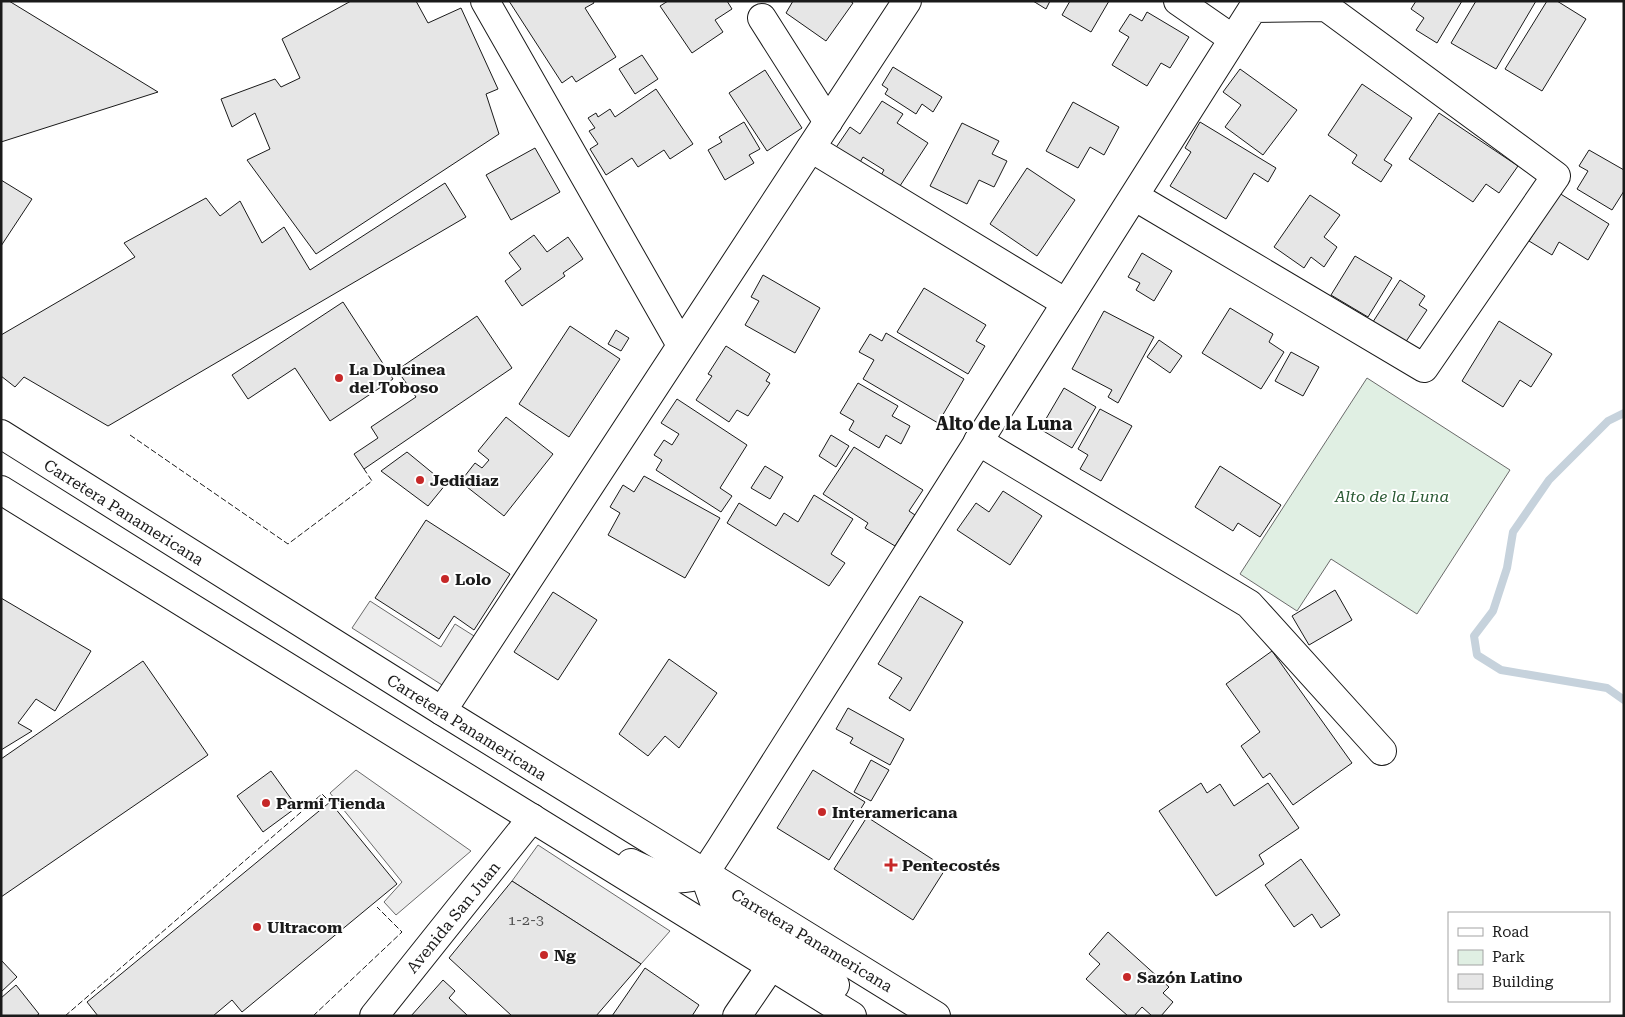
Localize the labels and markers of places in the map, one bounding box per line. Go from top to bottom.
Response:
place label: La Dulcinea del Toboso [349,360,446,397]
marker: La Dulcinea del Toboso [333,372,345,384]
place label: Jedidiaz [430,471,499,490]
marker: Jedidiaz [414,474,426,486]
place label: Lolo [455,570,491,589]
marker: Lolo [439,573,451,585]
place label: Parmi Tienda [276,794,386,813]
marker: Parmi Tienda [260,797,272,809]
place label: Interamericana [832,803,958,822]
marker: Interamericana [816,806,828,818]
place label: Pentecostés [902,856,1000,875]
marker: Pentecostés [884,858,898,872]
place label: Ultracom [267,918,343,937]
marker: Ultracom [251,921,263,933]
place label: Ng [554,946,576,965]
marker: Ng [538,949,550,961]
place label: Sazón Latino [1137,968,1243,987]
marker: Sazón Latino [1121,971,1133,983]

